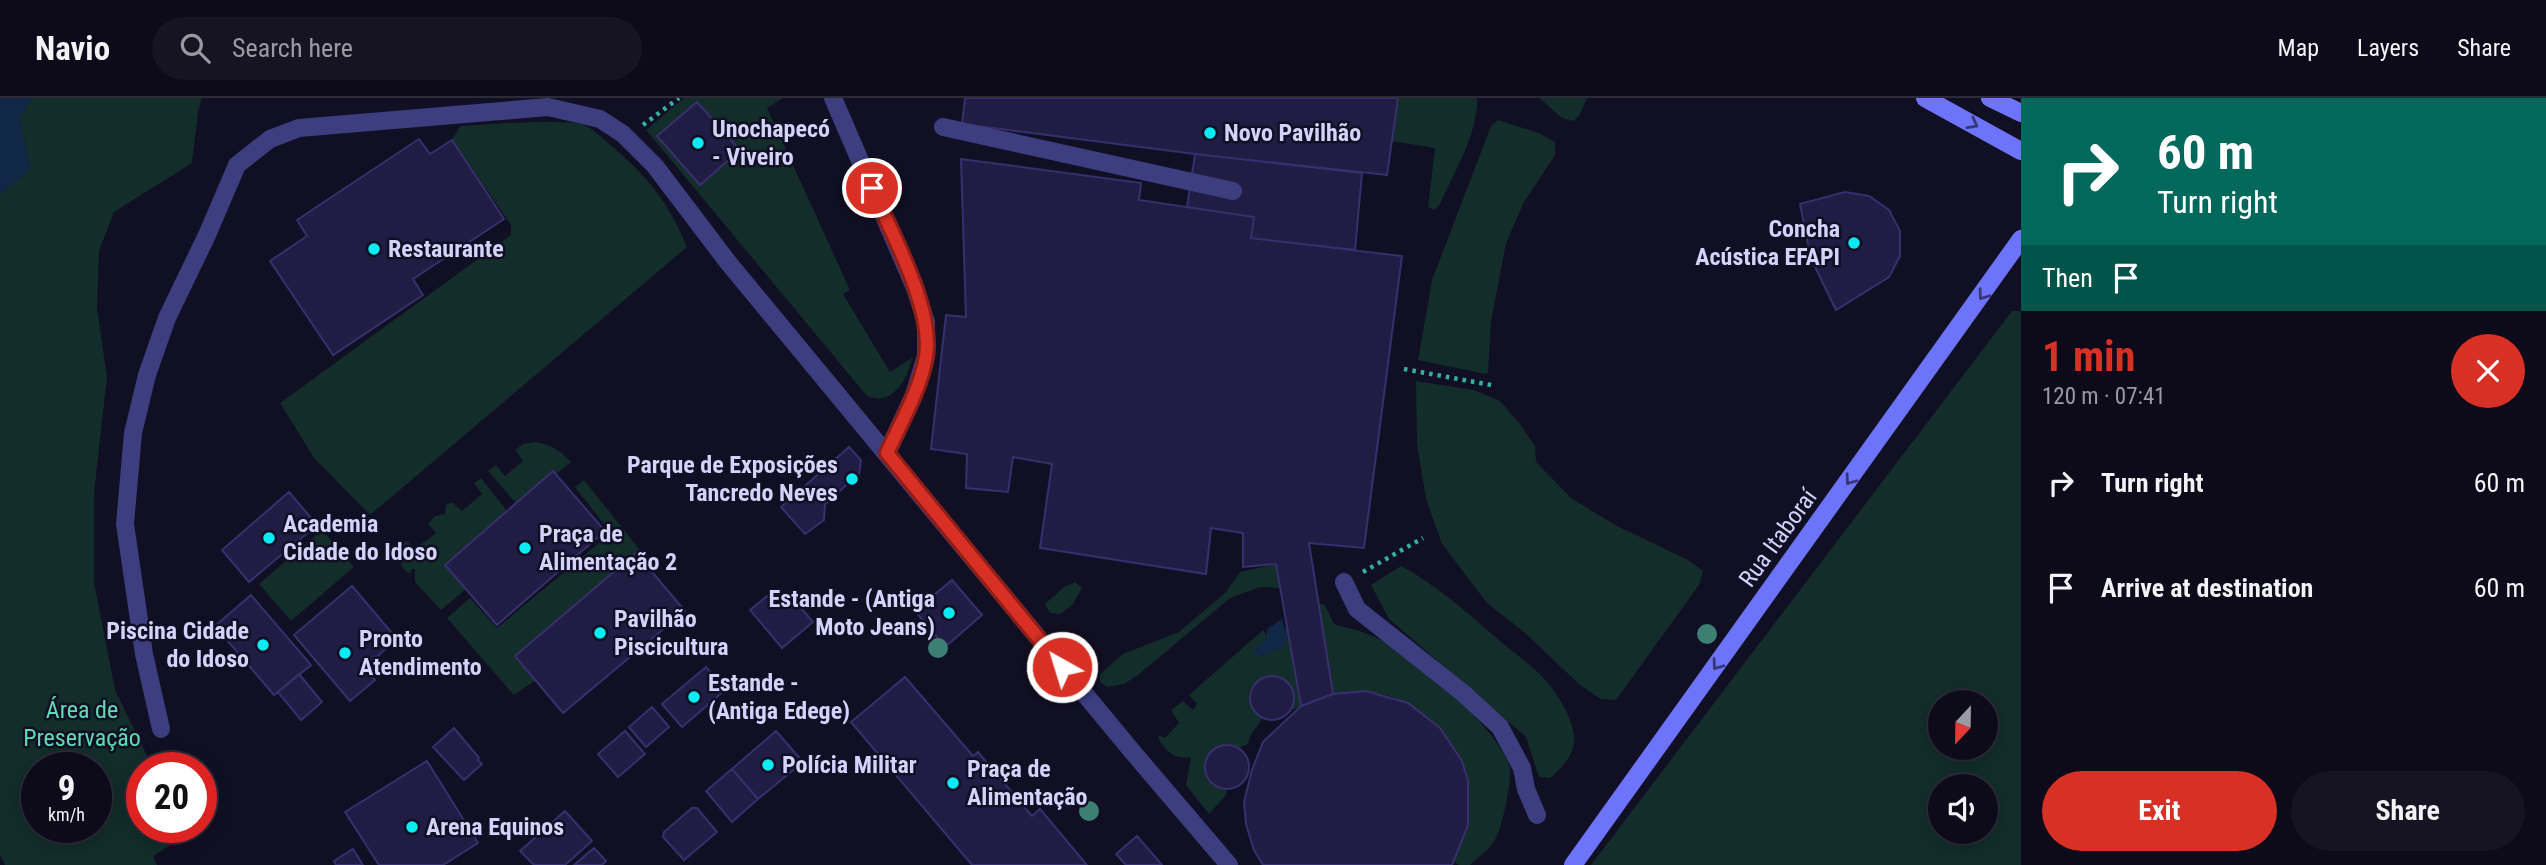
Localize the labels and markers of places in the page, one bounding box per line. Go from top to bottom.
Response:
place label: Unochapecó - Viveiro [712,115,830,171]
place label: Novo Pavilhão [1224,119,1361,147]
marker: Novo Pavilhão [1202,125,1218,141]
marker: Unochapecó - Viveiro [690,135,706,151]
pin [842,158,902,218]
place label: Concha Acústica EFAPI [1695,215,1840,271]
place label: Restaurante [388,235,504,263]
marker: Concha Acústica EFAPI [1846,235,1862,251]
marker: Restaurante [366,241,382,257]
place label: Parque de Exposições Tancredo Neves [627,451,838,507]
marker: Parque de Exposições Tancredo Neves [844,471,860,487]
place label: Academia Cidade do Idoso [283,510,437,566]
place label: Praça de Alimentação 2 [539,520,677,576]
marker: Academia Cidade do Idoso [261,530,277,546]
marker: Praça de Alimentação 2 [517,540,533,556]
place label: Estande - (Antiga Moto Jeans) [769,585,935,641]
place label: Pavilhão Piscicultura [614,605,729,661]
marker: Estande - (Antiga Moto Jeans) [941,605,957,621]
place label: Piscina Cidade do Idoso [106,617,249,673]
place label: Pronto Atendimento [359,625,482,681]
marker: Pavilhão Piscicultura [592,625,608,641]
marker: Piscina Cidade do Idoso [255,637,271,653]
marker: Pronto Atendimento [337,645,353,661]
place label: Estande - (Antiga Edege) [708,669,850,725]
marker: Estande - (Antiga Edege) [686,689,702,705]
place label: Polícia Militar [782,751,917,779]
place label: Praça de Alimentação [967,755,1088,811]
marker: Polícia Militar [760,757,776,773]
marker: Praça de Alimentação [945,775,961,791]
place label: Arena Equinos [426,813,564,841]
marker: Arena Equinos [404,819,420,835]

